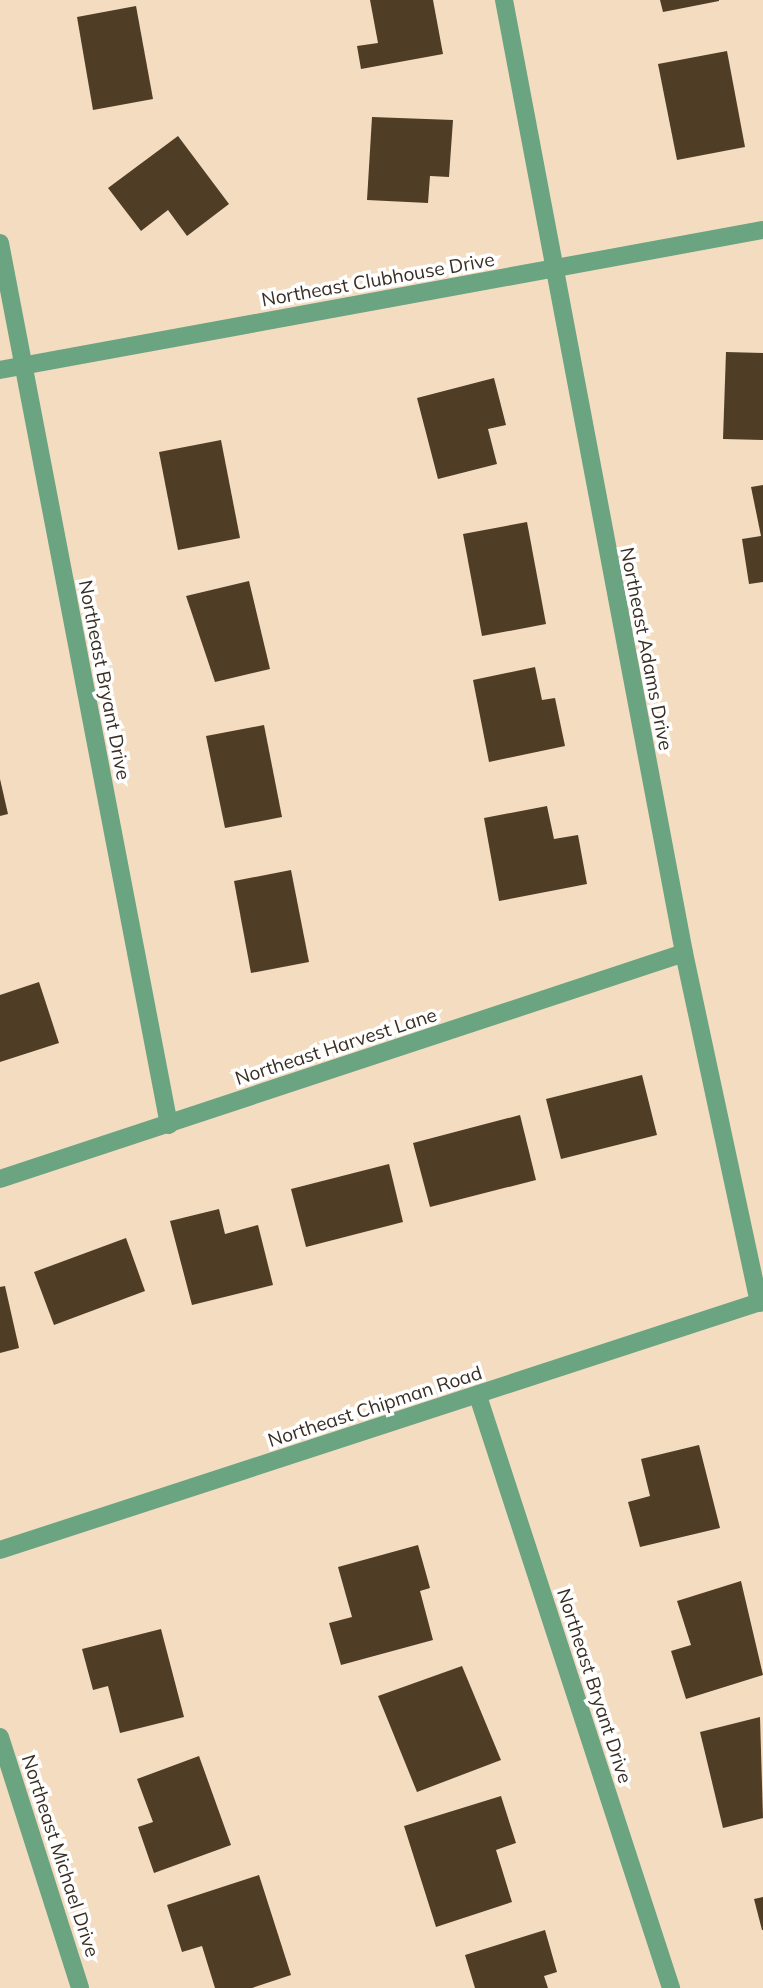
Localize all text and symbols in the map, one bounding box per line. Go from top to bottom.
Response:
street label: Northeast Clubhouse Drive [260,248,496,312]
street label: Northeast Adams Drive [615,545,677,753]
street label: Northeast Bryant Drive [73,578,135,782]
street label: Northeast Harvest Lane [232,1004,440,1090]
street label: Northeast Chipman Road [265,1362,485,1452]
street label: Northeast Bryant Drive [552,1586,636,1786]
street label: Northeast Michael Drive [16,1752,104,1960]

